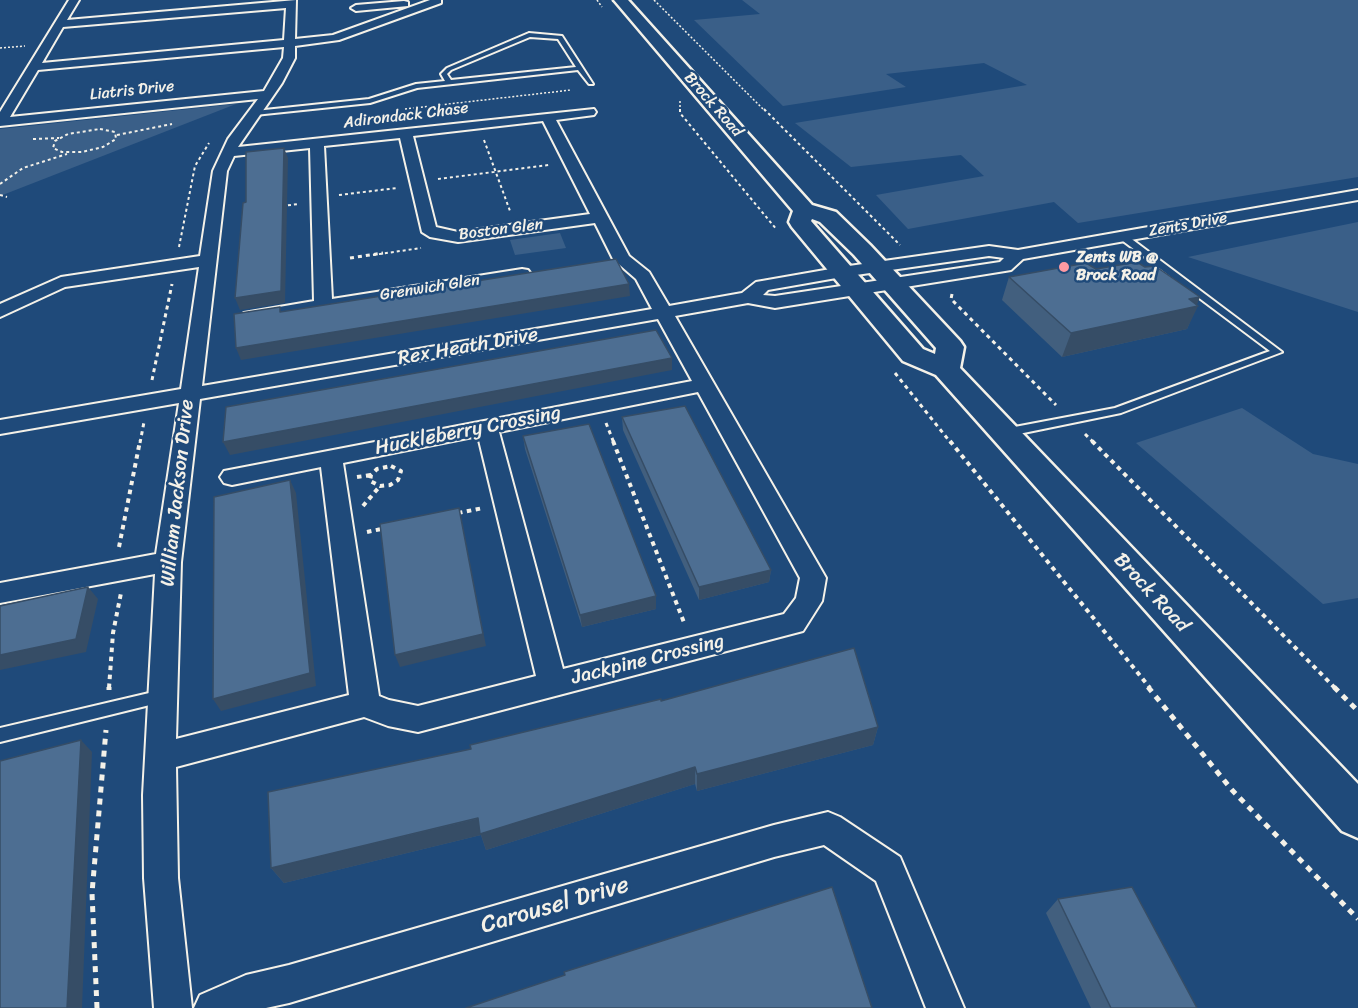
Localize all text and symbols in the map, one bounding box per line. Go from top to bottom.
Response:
street label: Brock Road [680,69,746,141]
street label: Liatris Drive [89,77,175,105]
street label: Adirondack Chase [342,99,470,133]
street label: Zents Drive [1147,209,1229,241]
street label: Boston Glen [458,215,544,245]
place label: Zents WB @ Brock Road [1076,248,1158,286]
marker: Zents WB @ Brock Road [1057,260,1071,274]
street label: Grenwich Glen [379,271,481,305]
street label: Rex Heath Drive [396,323,540,371]
street label: William Jackson Drive [156,398,200,588]
street label: Huckleberry Crossing [373,401,563,461]
street label: Brock Road [1108,548,1194,638]
street label: Jackpine Crossing [569,629,727,691]
street label: Carousel Drive [478,871,632,941]

